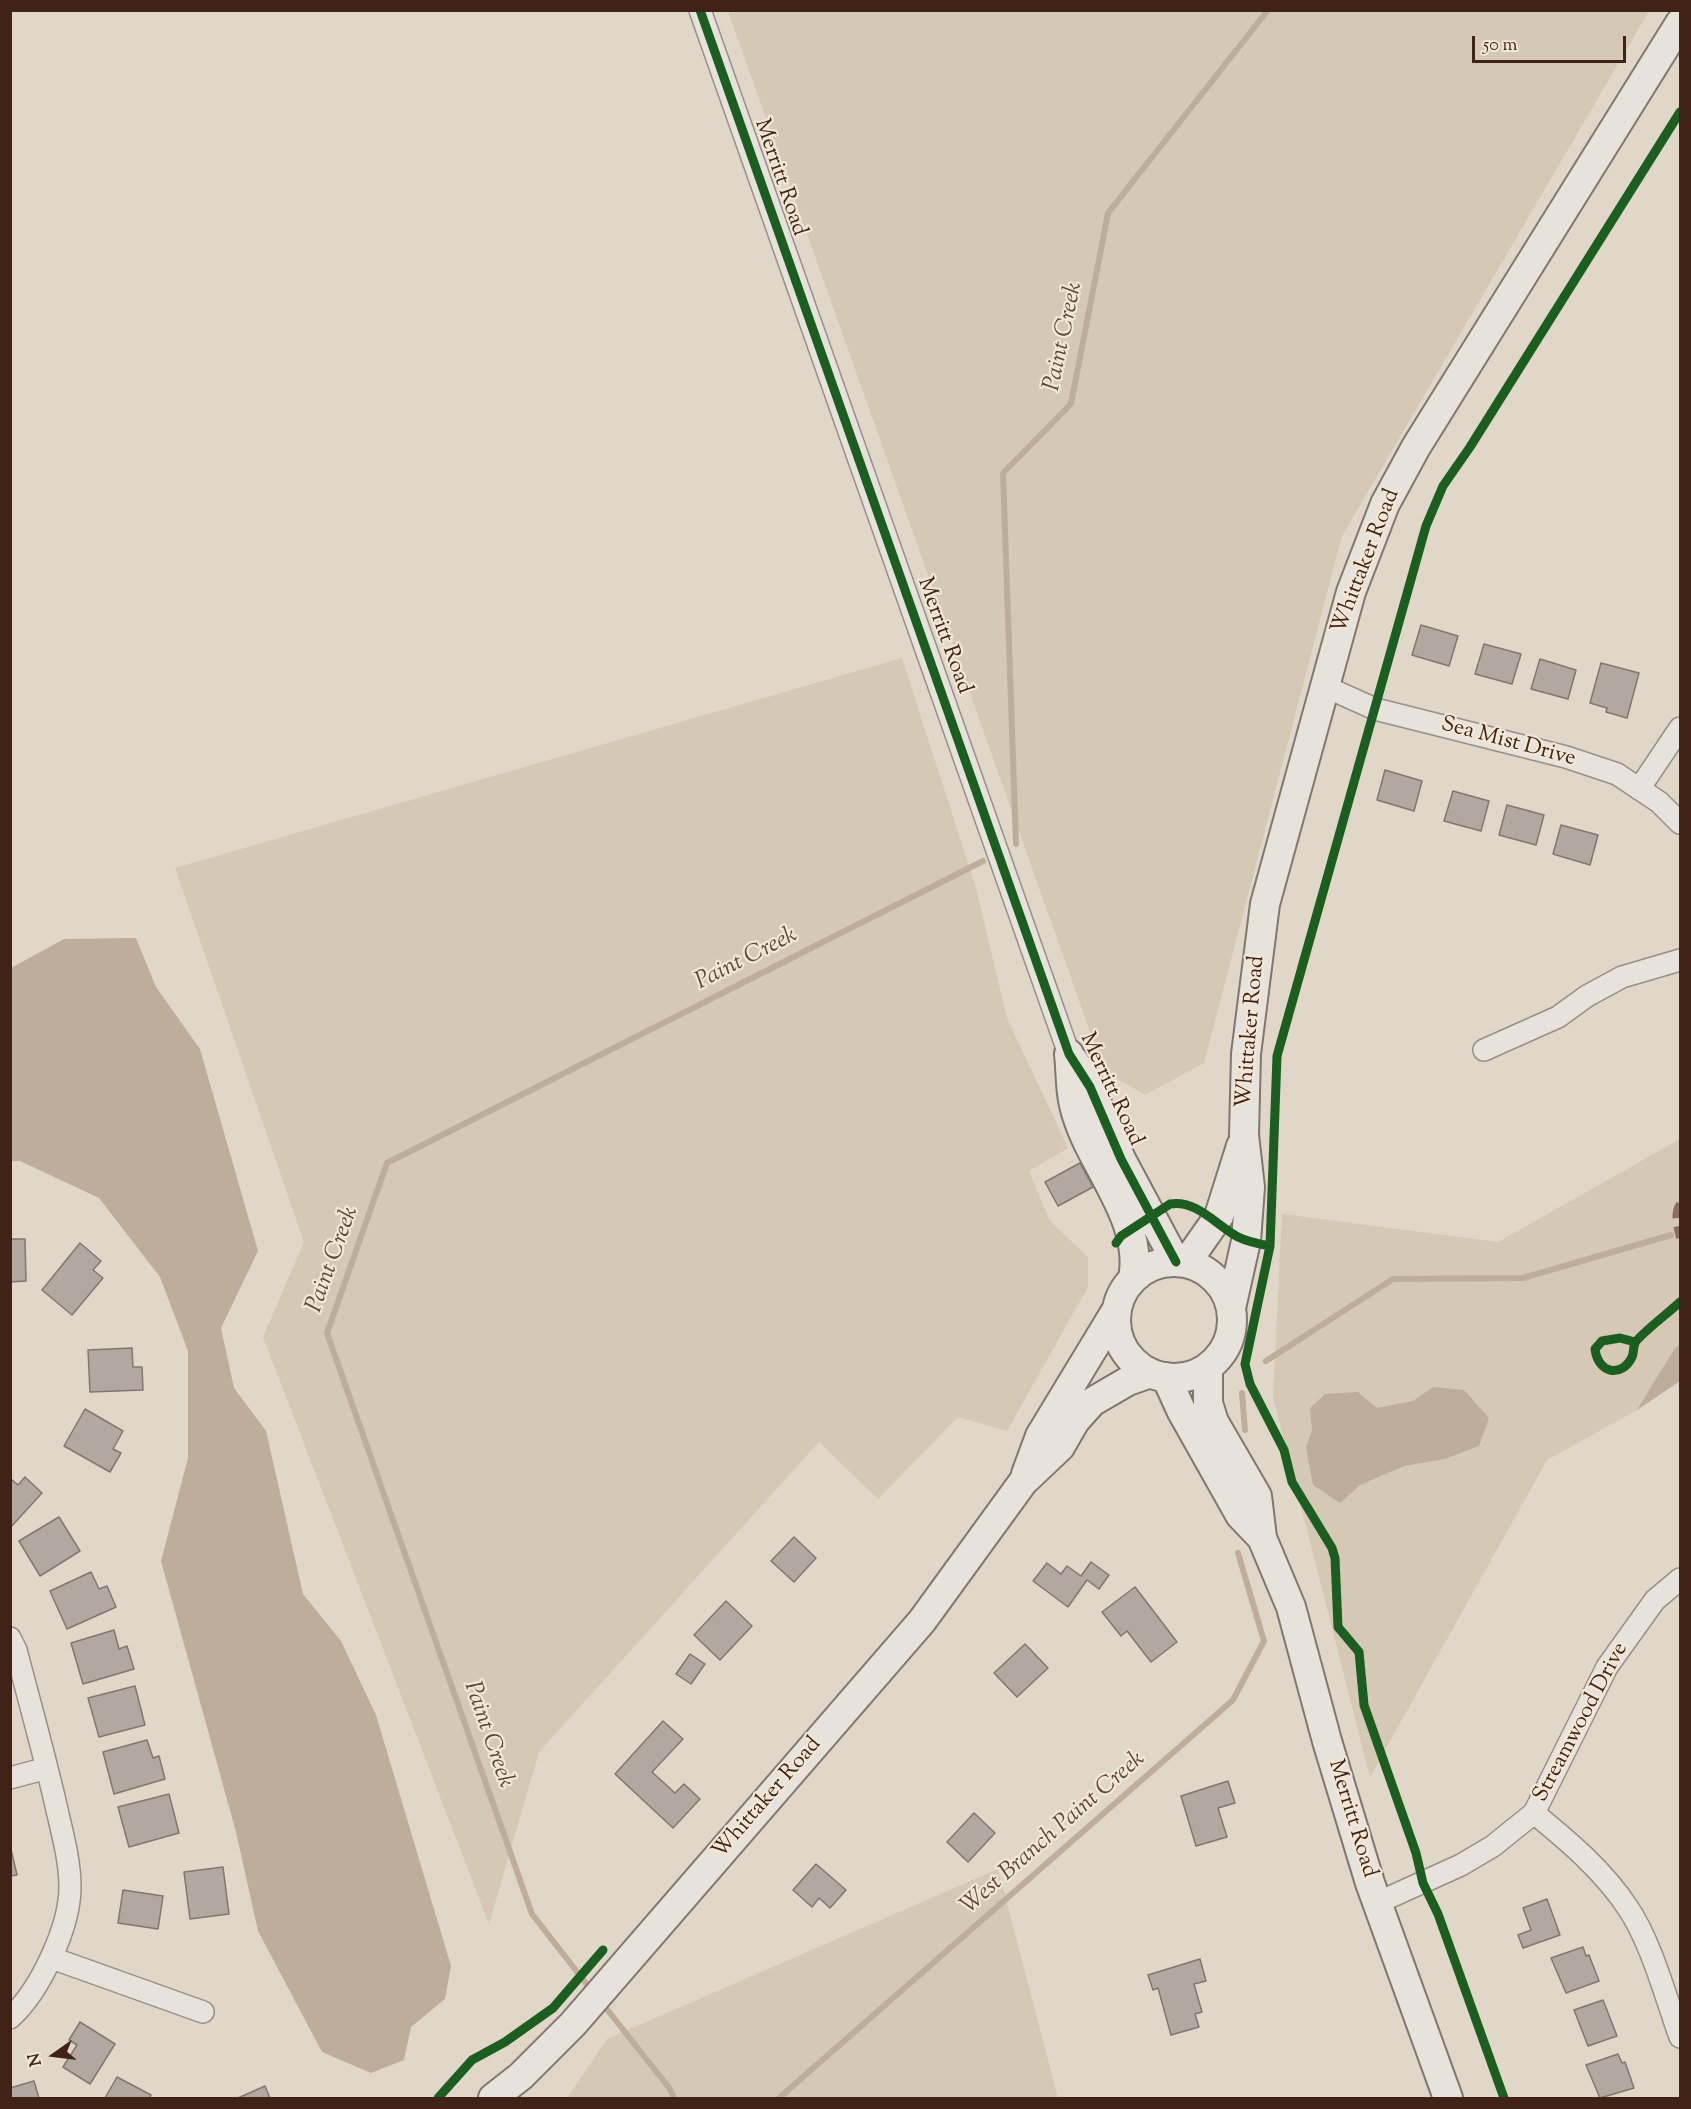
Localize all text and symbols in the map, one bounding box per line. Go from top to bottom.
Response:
scale bar [1475,24,1630,62]
text: 50 m [1483,33,1517,59]
street label: Merritt Road [747,116,811,240]
water label: Paint Creek [1039,280,1091,394]
street label: Whittaker Road [1327,486,1407,638]
street label: Merritt Road [910,574,976,698]
street label: Sea Mist Drive [1438,712,1578,774]
water label: Paint Creek [691,922,803,998]
street label: Whittaker Road [1232,955,1272,1109]
street label: Merritt Road [1072,1029,1148,1151]
water label: Paint Creek [302,1203,366,1317]
street label: Streamwood Drive [1529,1639,1635,1807]
water label: Paint Creek [455,1678,519,1792]
street label: Whittaker Road [708,1733,828,1865]
water label: West Branch Paint Creek [956,1746,1152,1922]
street label: Merritt Road [1321,1757,1381,1881]
north arrow [24,2025,84,2085]
text: N [23,2050,49,2068]

